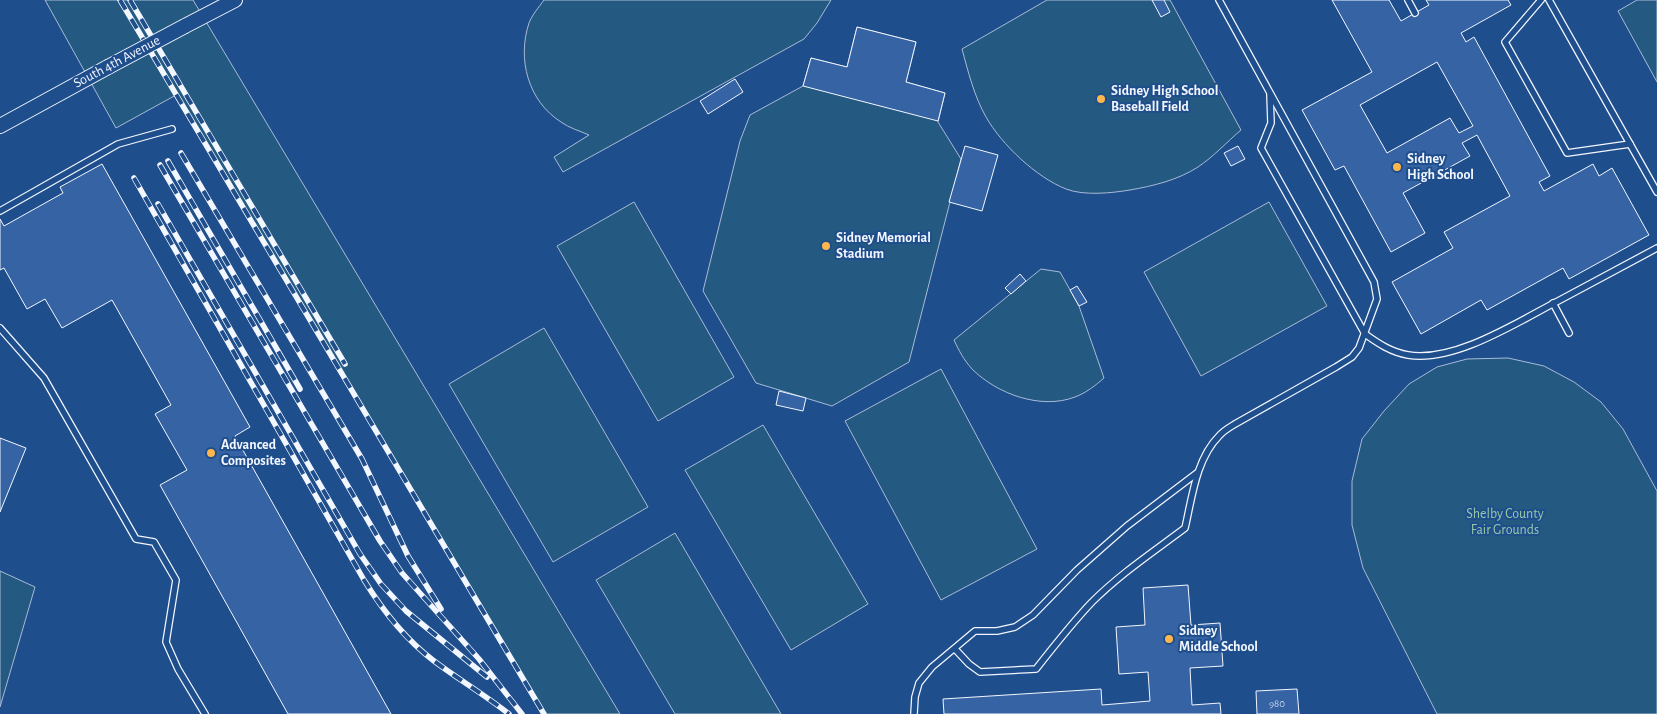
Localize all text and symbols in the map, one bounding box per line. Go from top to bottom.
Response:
street label: South 4th Avenue [71,33,163,91]
place label: Sidney High School Baseball Field [1111,84,1218,114]
marker: Sidney High School Baseball Field [1095,93,1107,105]
place label: Sidney High School [1407,152,1474,182]
marker: Sidney High School [1391,161,1403,173]
place label: Sidney Memorial Stadium [836,231,931,261]
marker: Sidney Memorial Stadium [820,240,832,252]
place label: Advanced Composites [221,438,286,468]
marker: Advanced Composites [205,447,217,459]
park label: Shelby County Fair Grounds [1466,507,1544,537]
place label: Sidney Middle School [1179,624,1258,654]
marker: Sidney Middle School [1163,633,1175,645]
house number: 980 [1269,698,1285,709]

